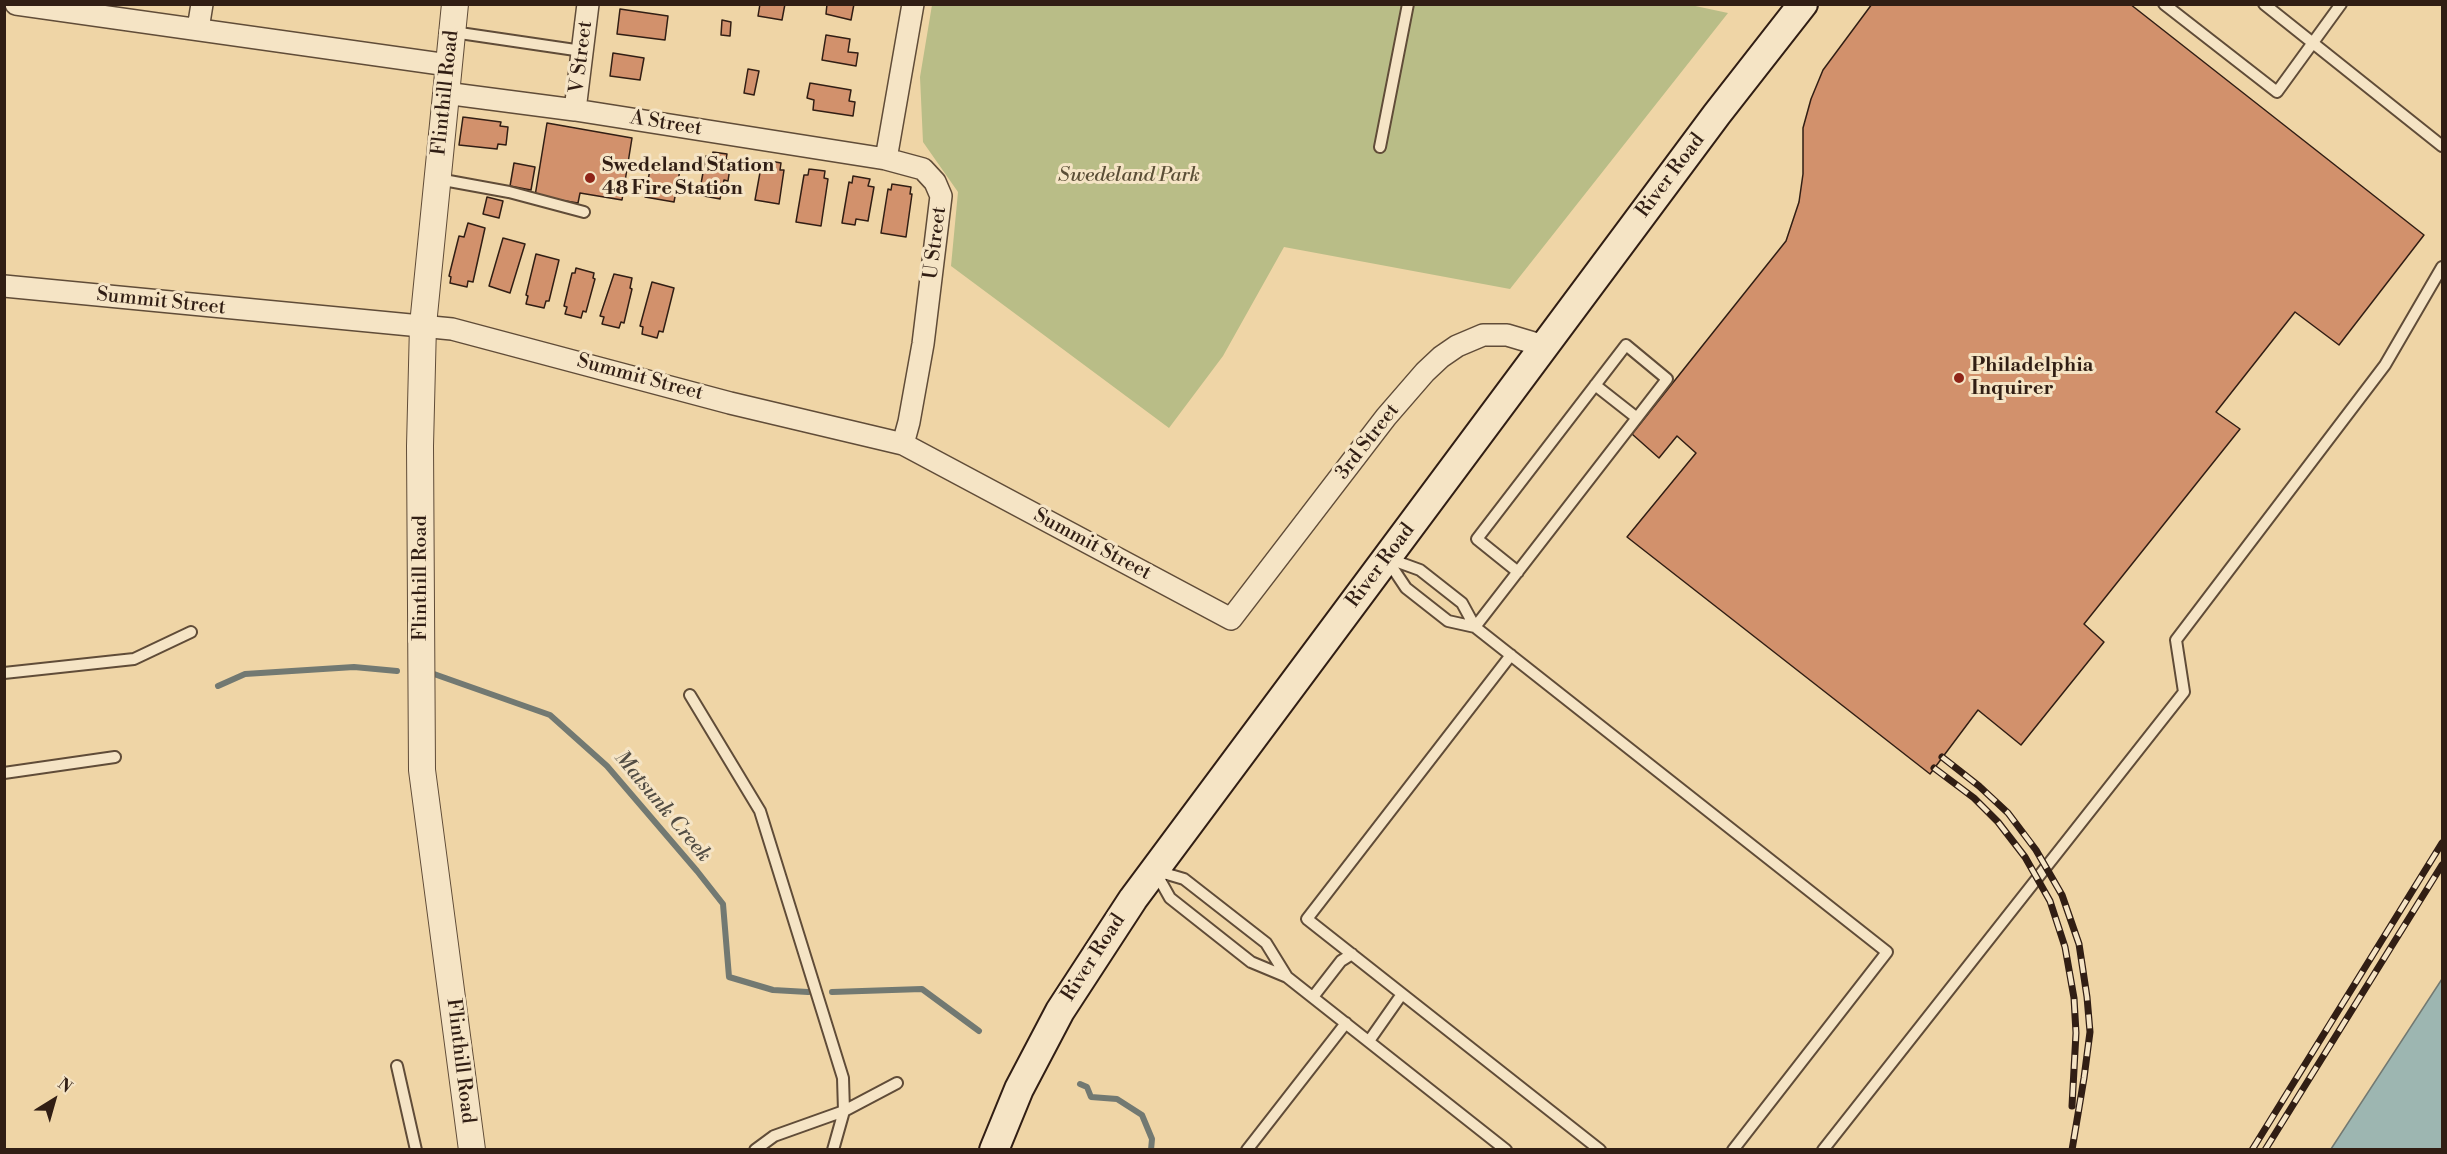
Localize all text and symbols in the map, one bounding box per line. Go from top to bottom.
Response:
street label: V Street [566,19,598,95]
street label: Flinthill Road [427,29,465,157]
street label: A Street [628,107,704,141]
street label: River Road [1632,129,1710,223]
place label: Swedeland Station 48 Fire Station [602,154,774,201]
park label: Swedeland Park [1058,164,1200,188]
marker: Swedeland Station 48 Fire Station [583,171,597,185]
street label: U Street [920,205,952,281]
street label: Summit Street [95,283,227,321]
street label: Summit Street [574,350,706,406]
place label: Philadelphia Inquirer [1971,354,2093,401]
marker: Philadelphia Inquirer [1952,371,1966,385]
street label: 3rd Street [1331,399,1405,485]
street label: Summit Street [1029,504,1155,586]
street label: Flinthill Road [409,515,433,641]
street label: River Road [1342,519,1420,613]
water label: Matsunk Creek [608,746,716,868]
street label: River Road [1057,910,1131,1006]
street label: Flinthill Road [440,997,480,1125]
north arrow [24,1070,84,1130]
text: N [54,1074,76,1097]

